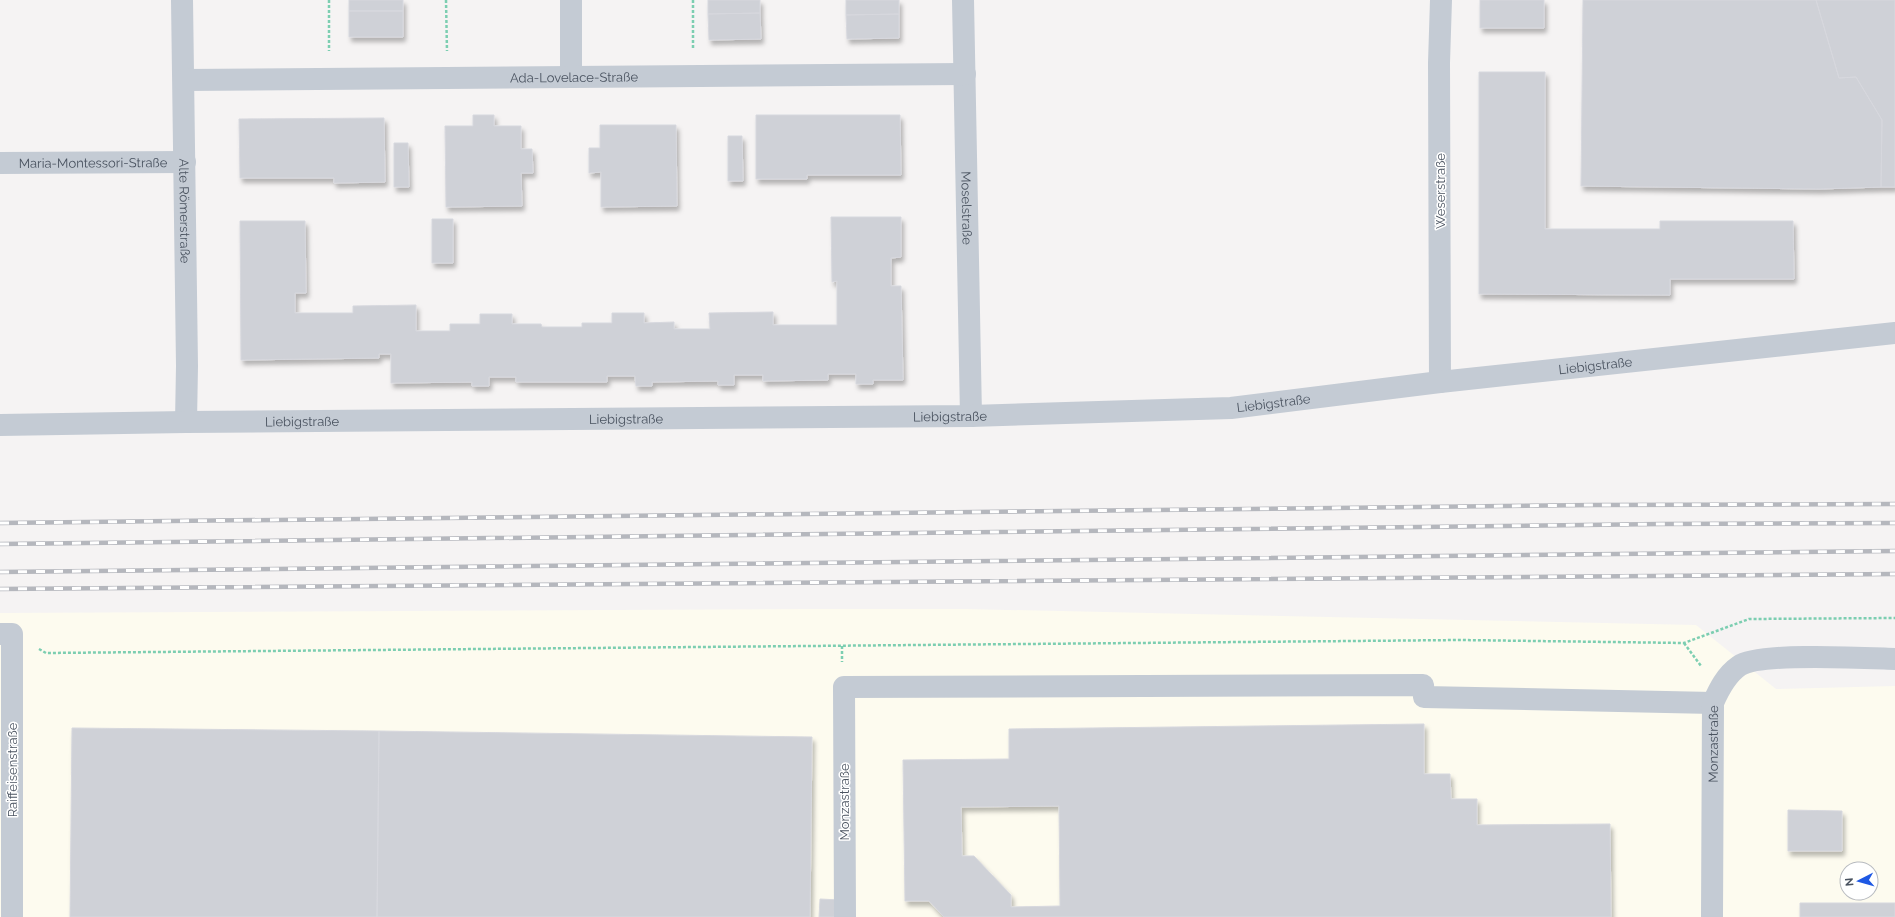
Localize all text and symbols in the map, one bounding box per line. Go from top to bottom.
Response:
street label: Ada-Lovelace-Straße [510,69,638,85]
street label: Weserstraße [1433,153,1448,229]
street label: Maria-Montessori-Straße [19,155,168,170]
street label: Alte Römerstraße [177,158,193,264]
street label: Moselstraße [959,171,975,245]
street label: Liebigstraße [1558,354,1633,377]
street label: Liebigstraße [1236,391,1312,415]
street label: Liebigstraße [913,408,988,424]
street label: Liebigstraße [589,411,663,426]
street label: Liebigstraße [265,413,339,429]
street label: Monzastraße [1705,705,1720,783]
street label: Raiffeisenstraße [5,722,20,817]
street label: Monzastraße [837,763,852,841]
north arrow [1839,861,1879,901]
text: N [1843,877,1856,887]

